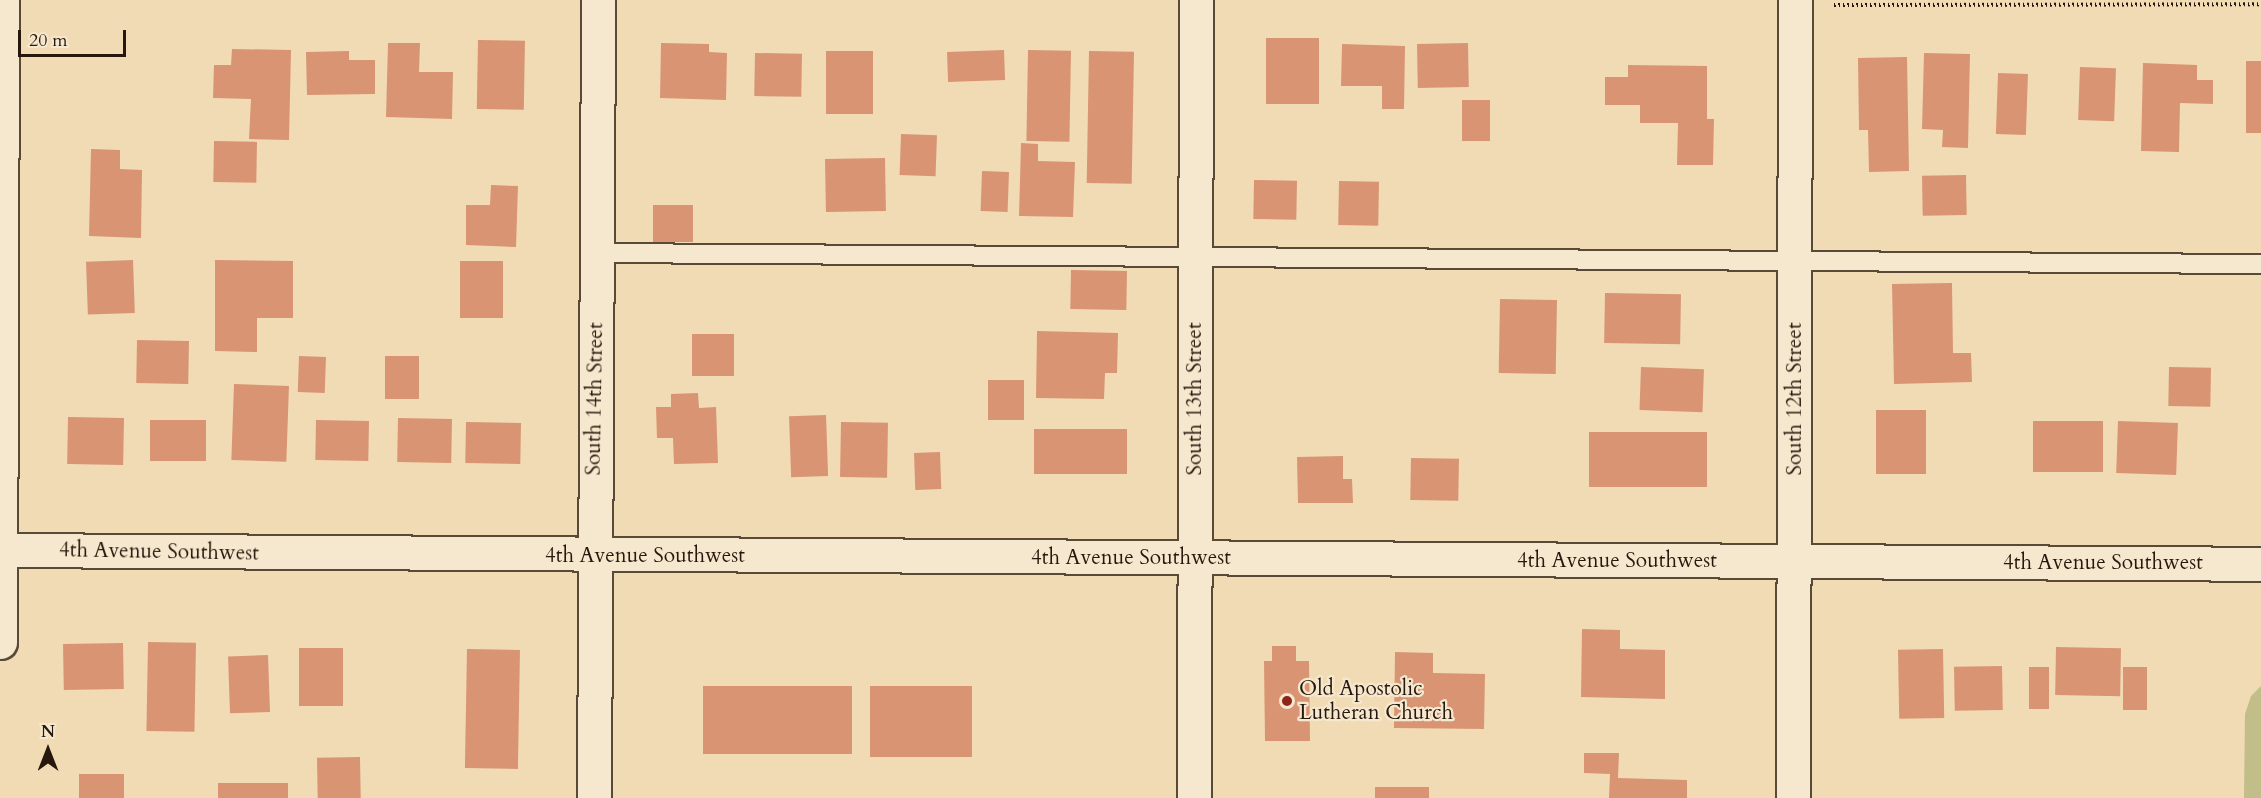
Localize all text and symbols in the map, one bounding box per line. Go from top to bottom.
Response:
scale bar [21,18,129,56]
text: 20 m [29,28,68,53]
street label: South 14th Street [581,322,609,476]
street label: South 13th Street [1182,322,1208,476]
street label: South 12th Street [1782,322,1808,476]
street label: 4th Avenue Southwest [59,538,259,566]
street label: 4th Avenue Southwest [545,543,745,569]
street label: 4th Avenue Southwest [1031,545,1231,571]
street label: 4th Avenue Southwest [1517,548,1717,574]
street label: 4th Avenue Southwest [2003,550,2203,576]
place label: Old Apostolic Lutheran Church [1299,676,1453,726]
marker: Old Apostolic Lutheran Church [1280,694,1294,708]
north arrow [18,720,78,780]
text: N [41,721,55,743]

